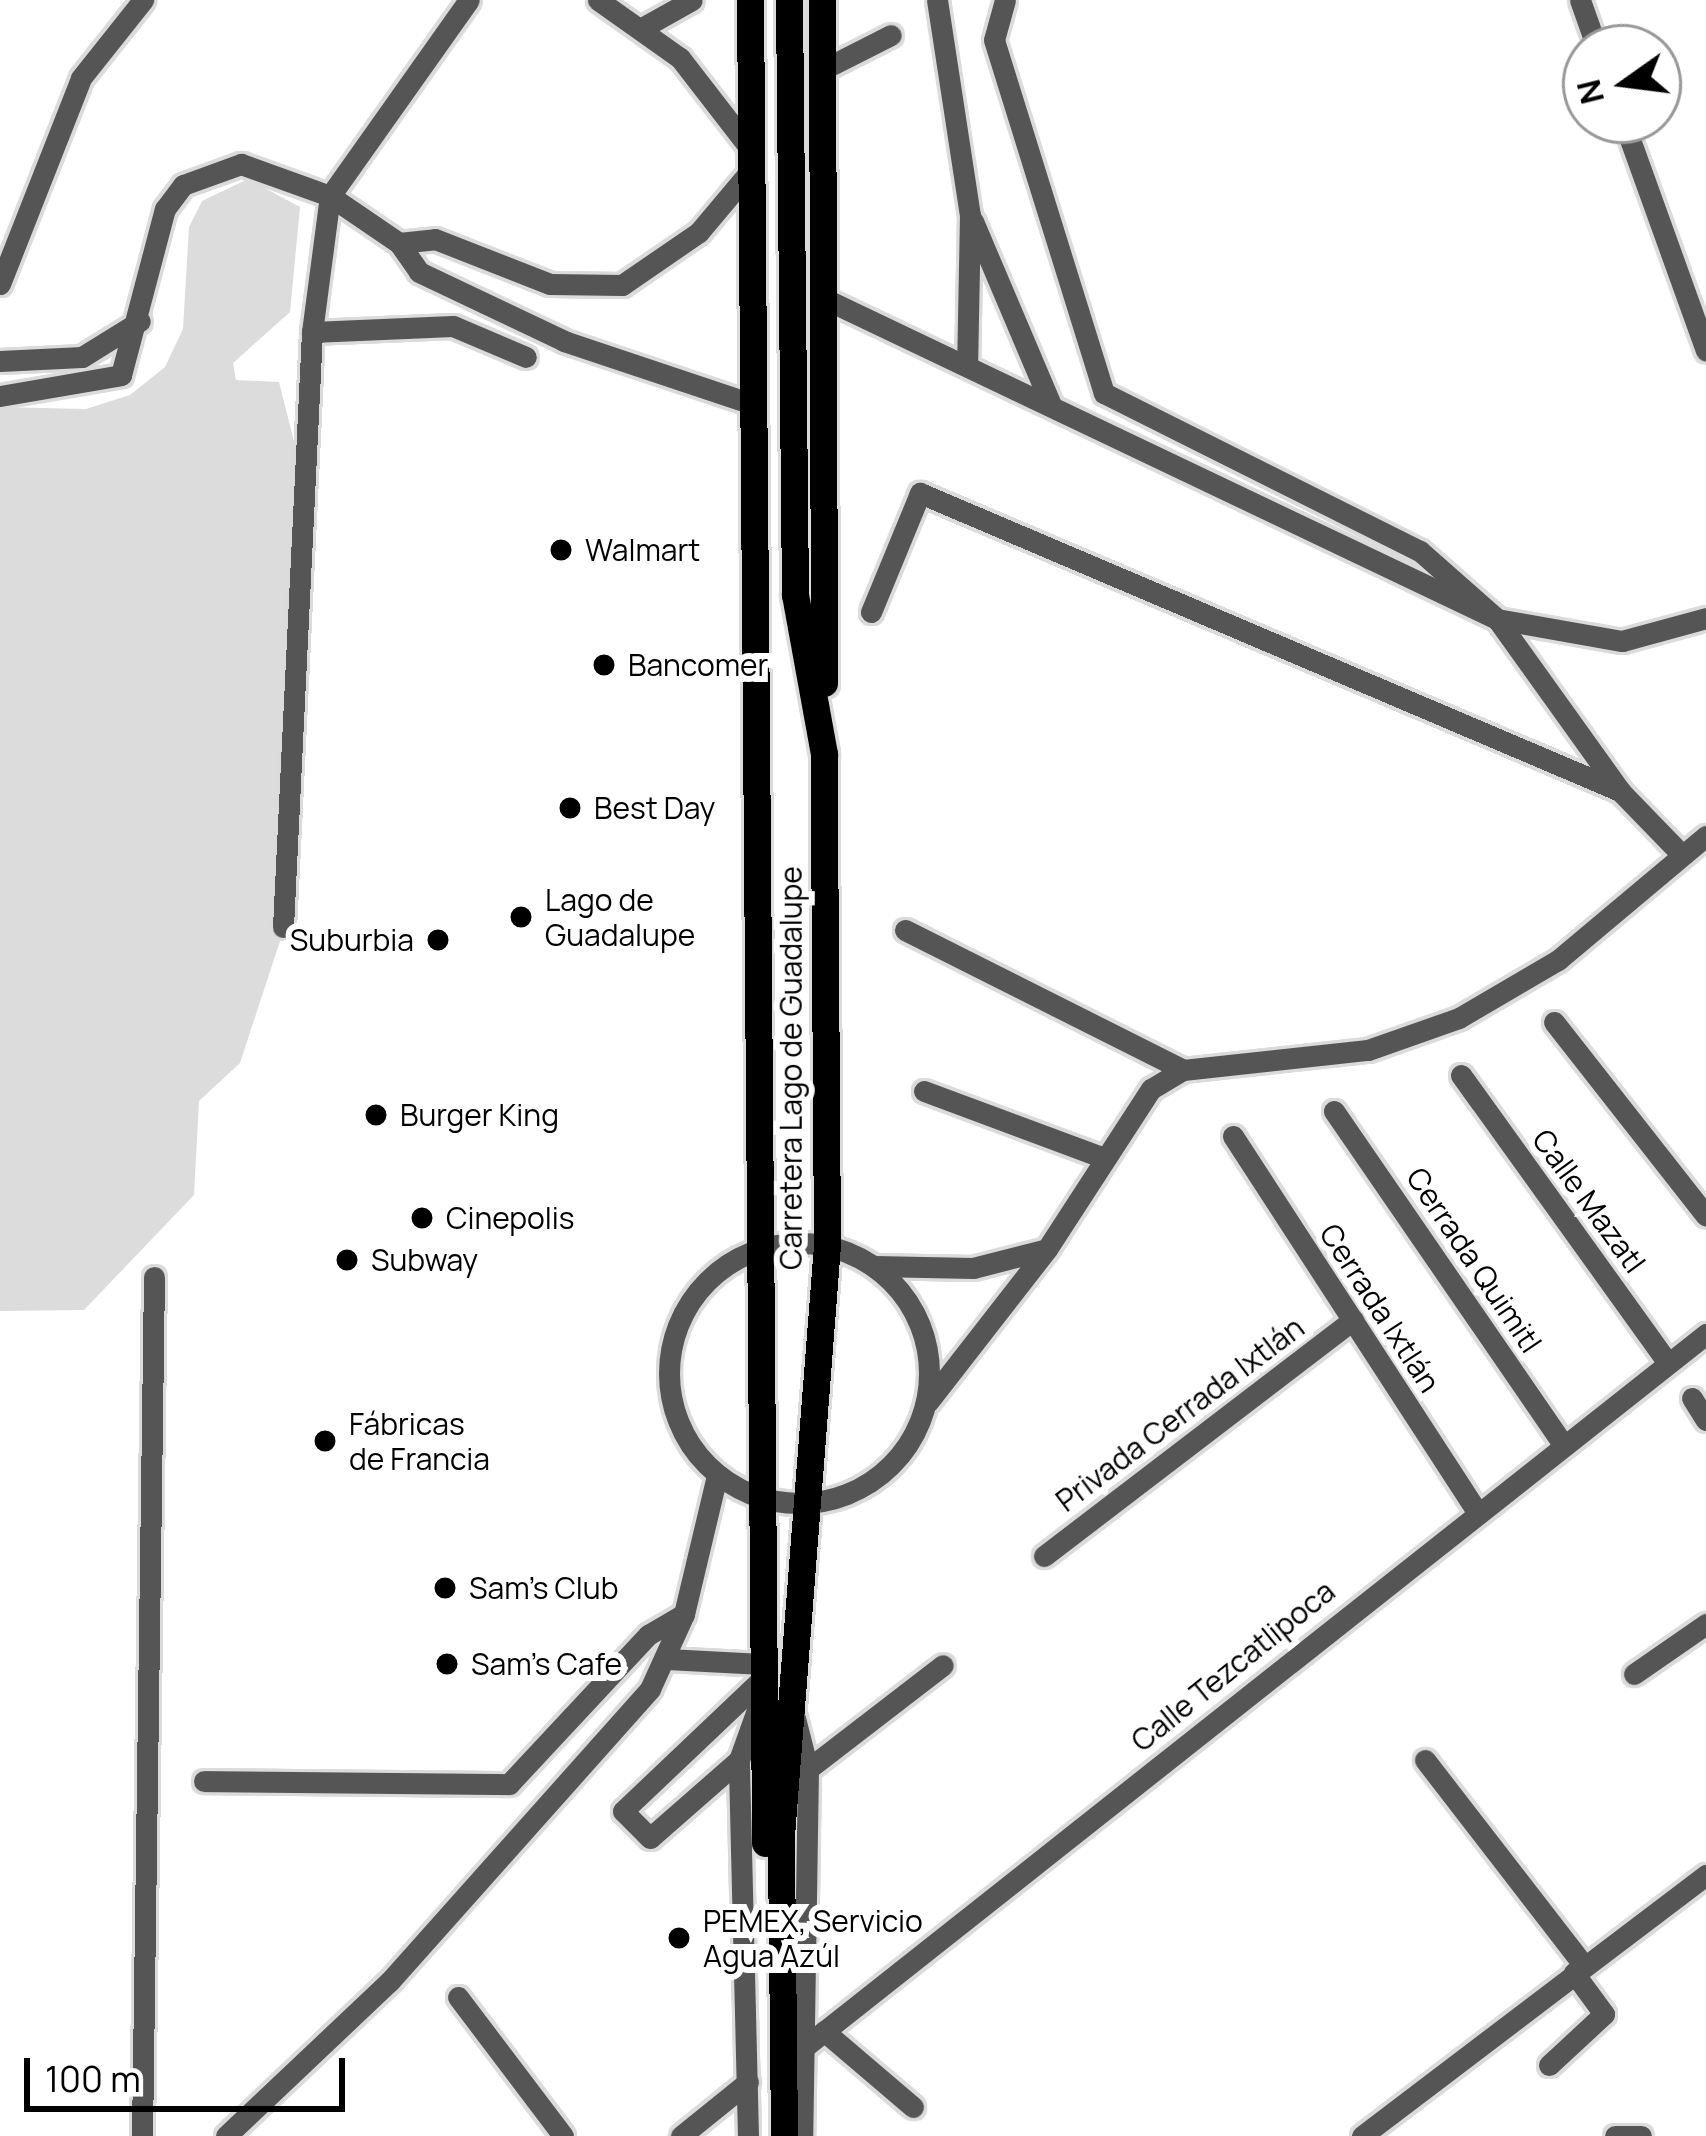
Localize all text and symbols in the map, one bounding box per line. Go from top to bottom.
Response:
north arrow [1562,24,1682,144]
text: N [1565,75,1614,109]
place label: Walmart [585,532,700,568]
marker: Walmart [548,537,574,563]
place label: Bancomer [628,647,768,683]
marker: Bancomer [591,652,617,678]
place label: Best Day [594,790,715,826]
marker: Best Day [557,795,583,821]
street label: Carretera Lago de Guadalupe [773,866,809,1270]
place label: Lago de Guadalupe [545,882,695,952]
marker: Lago de Guadalupe [508,904,534,930]
place label: Suburbia [290,922,414,958]
marker: Suburbia [425,927,451,953]
place label: Burger King [400,1097,559,1133]
marker: Burger King [363,1102,389,1128]
street label: Calle Mazatl [1525,1122,1653,1280]
street label: Cerrada Quimitl [1399,1161,1549,1359]
place label: Cinepolis [446,1200,575,1236]
marker: Cinepolis [409,1205,435,1231]
street label: Cerrada Ixtlán [1312,1217,1448,1399]
place label: Subway [371,1242,478,1278]
marker: Subway [334,1247,360,1273]
street label: Privada Cerrada Ixtlán [1049,1309,1311,1519]
place label: Fábricas de Francia [349,1406,490,1476]
marker: Fábricas de Francia [312,1428,338,1454]
place label: Sam's Club [469,1570,618,1606]
street label: Calle Tezcatlipoca [1124,1573,1342,1759]
marker: Sam's Club [432,1575,458,1601]
place label: Sam's Cafe [471,1646,622,1682]
marker: Sam's Cafe [434,1651,460,1677]
place label: PEMEX, Servicio Agua Azúl [703,1903,923,1974]
marker: PEMEX, Servicio Agua Azúl [666,1925,692,1951]
scale bar [30,2034,351,2108]
text: 100 m [45,2054,141,2103]

